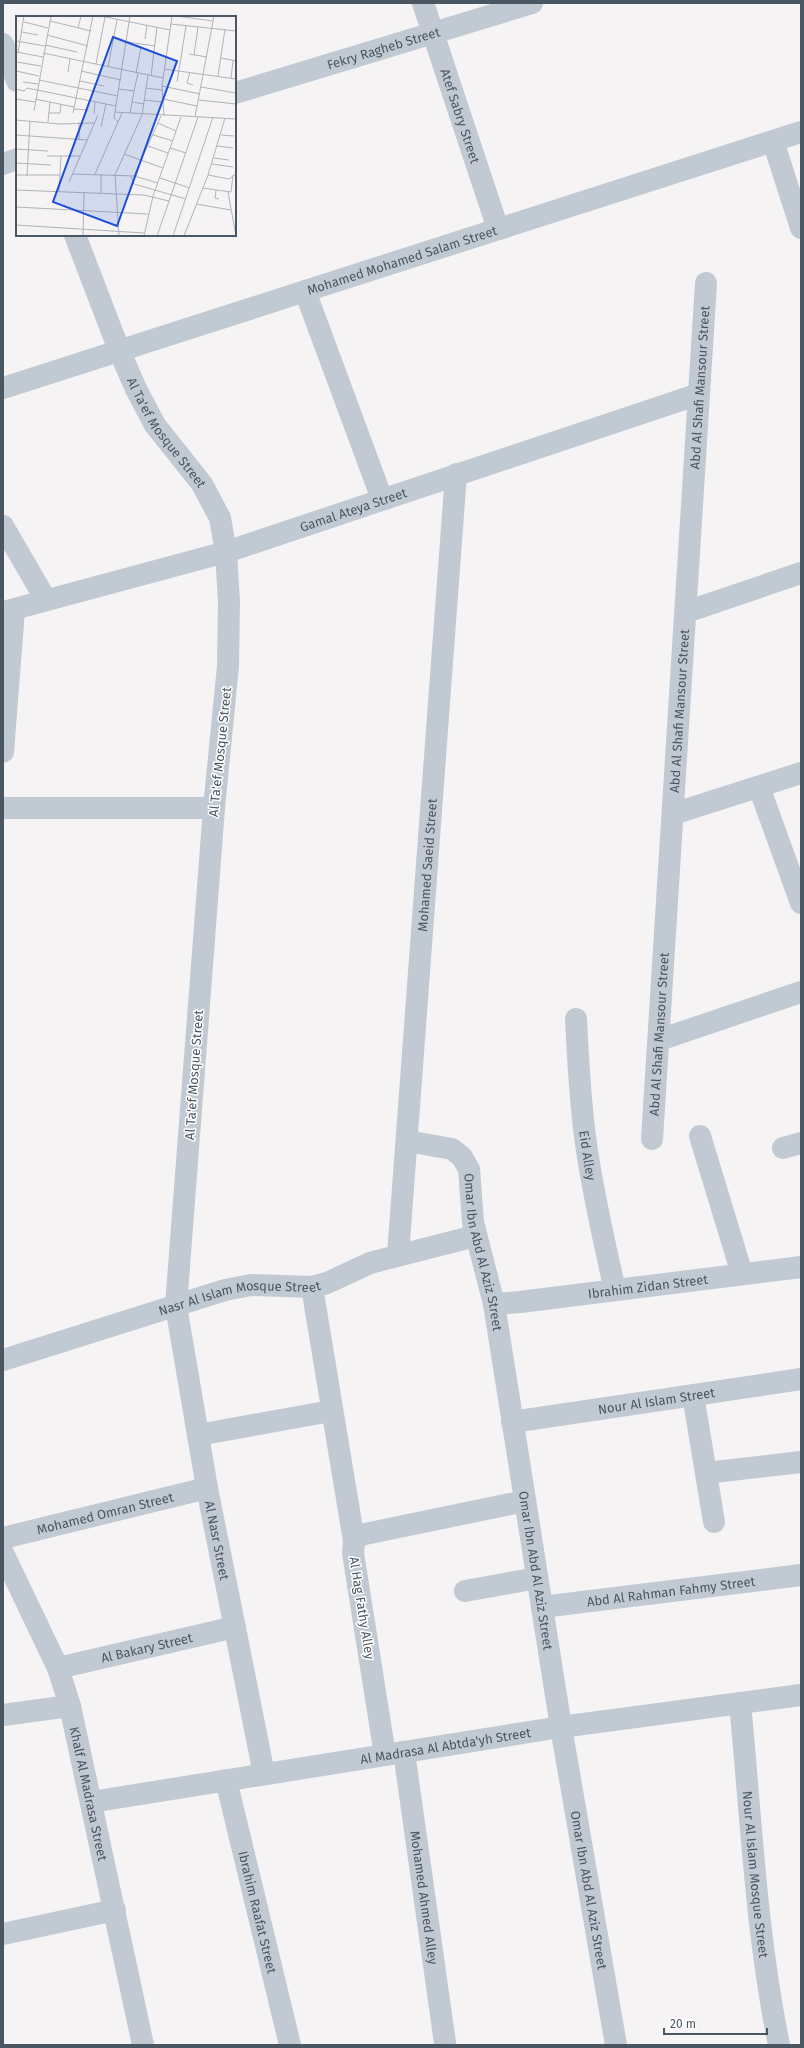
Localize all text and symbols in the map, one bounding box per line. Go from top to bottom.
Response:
inset map [16,16,236,236]
street label: Fekry Ragheb Street [325,24,442,72]
street label: Atef Sabry Street [438,67,483,166]
street label: Mohamed Mohamed Salam Street [305,222,499,297]
street label: Abd Al Shafi Mansour Street [687,305,712,470]
street label: Al Ta'ef Mosque Street [124,375,210,490]
street label: Gamal Ateya Street [298,485,409,534]
street label: Abd Al Shafi Mansour Street [666,628,692,793]
street label: Al Ta'ef Mosque Street [206,686,234,818]
street label: Mohamed Saeid Street [415,798,439,932]
street label: Abd Al Shafi Mansour Street [646,952,671,1116]
street label: Al Ta'ef Mosque Street [182,1009,206,1140]
street label: Eid Alley [577,1129,599,1182]
street label: Omar Ibn Abd Al Aziz Street [462,1173,506,1332]
street label: Ibrahim Zidan Street [587,1271,709,1301]
street label: Nasr Al Islam Mosque Street [156,1277,322,1318]
street label: Nour Al Islam Street [597,1384,716,1417]
street label: Mohamed Omran Street [35,1489,175,1537]
street label: Omar Ibn Abd Al Aziz Street [516,1490,556,1651]
street label: Al Nasr Street [202,1499,233,1582]
street label: Al Hag Fathy Alley [346,1556,378,1661]
street label: Abd Al Rahman Fahmy Street [586,1573,756,1609]
street label: Al Bakary Street [99,1630,194,1665]
street label: Al Madrasa Al Abtda'yh Street [359,1724,532,1766]
street label: Khalf Al Madrasa Street [67,1725,111,1862]
street label: Nour Al Islam Mosque Street [740,1790,772,1959]
street label: Omar Ibn Abd Al Aziz Street [568,1810,610,1971]
street label: Mohamed Ahmed Alley [408,1830,441,1966]
street label: Ibrahim Raafat Street [236,1849,280,1975]
scale bar [664,2010,767,2036]
text: 20 m [670,2017,696,2031]

